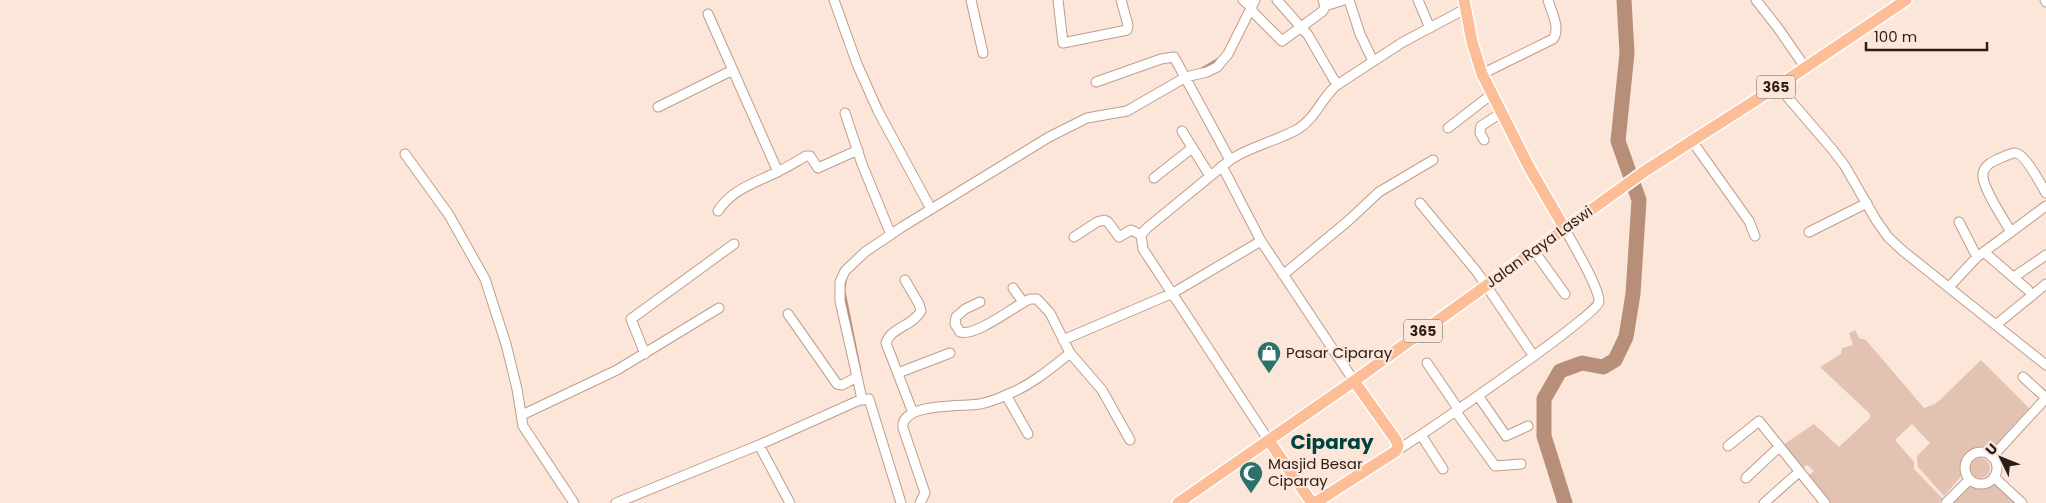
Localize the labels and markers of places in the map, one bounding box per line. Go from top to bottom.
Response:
shop icon: Pasar Ciparay [1256,340,1282,374]
place label: Pasar Ciparay [1286,342,1393,363]
place label: Masjid Besar Ciparay [1268,453,1363,491]
mosque icon: Masjid Besar Ciparay [1238,460,1264,494]

